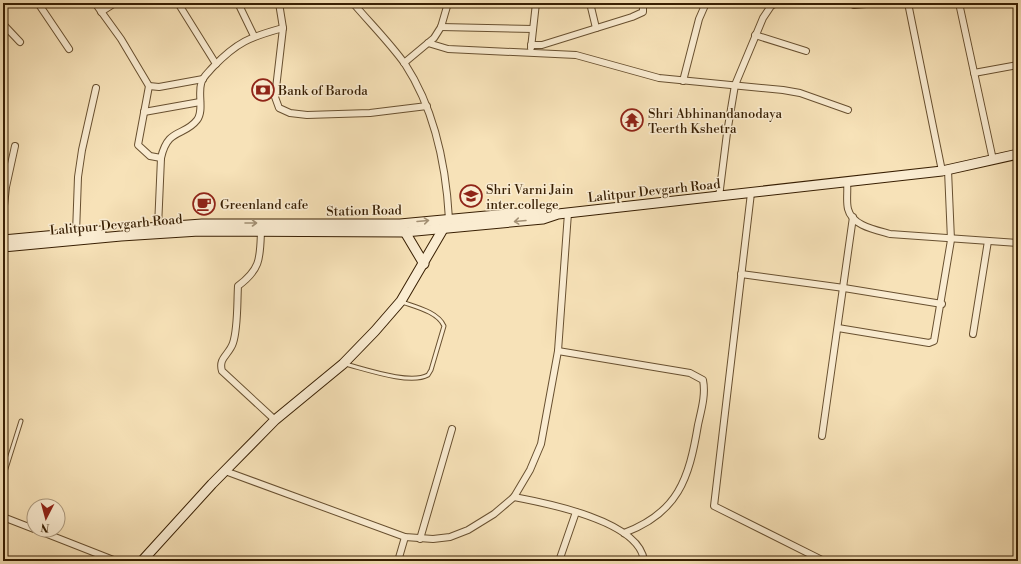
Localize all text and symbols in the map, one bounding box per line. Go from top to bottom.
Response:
bank icon: Bank of Baroda [250,77,276,103]
place label: Bank of Baroda [277,83,368,99]
place label: Shri Abhinandanodaya Teerth Kshetra [648,106,782,137]
temple icon: Shri Abhinandanodaya Teerth Kshetra [619,107,645,133]
street label: Lalitpur Devgarh Road [587,176,722,206]
place label: Shri Varni Jain inter college [486,182,574,213]
school or university icon: Shri Varni Jain inter college [458,183,484,209]
cafe icon: Greenland cafe [191,191,217,217]
place label: Greenland cafe [220,197,309,213]
street label: Station Road [326,202,403,220]
street label: Lalitpur Devgarh Road [49,211,184,239]
one-way arrow [513,217,526,225]
one-way arrow [416,218,429,225]
one-way arrow [244,219,257,227]
north arrow [26,498,66,538]
text: N [40,520,50,534]

